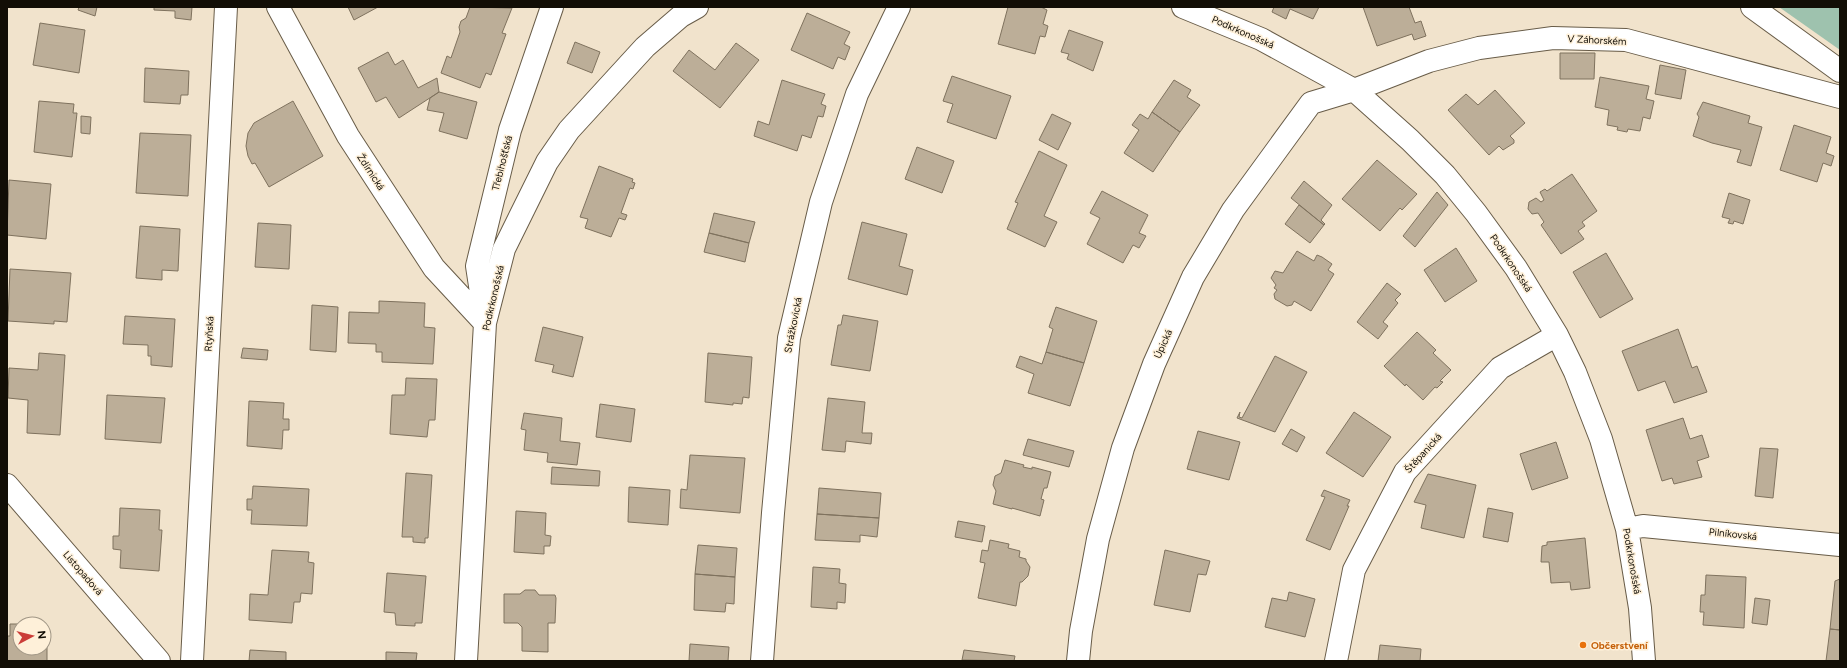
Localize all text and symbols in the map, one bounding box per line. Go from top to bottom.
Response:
street label: Podkrkonošská [1210,12,1276,52]
street label: V Záhorském [1567,32,1627,48]
street label: Třebihošťská [489,134,515,192]
street label: Ždírnická [354,151,388,193]
street label: Podkrkonošská [1487,232,1535,294]
street label: Podkrkonošská [479,264,507,332]
street label: Strážkovická [781,296,805,354]
street label: Rtyňská [202,316,216,352]
street label: Úpická [1151,327,1175,361]
street label: Štěpanická [1402,430,1444,476]
street label: Pilníkovská [1708,525,1758,543]
street label: Podkrkonošská [1620,527,1644,595]
street label: Listopadová [60,548,106,598]
north arrow [12,616,52,656]
text: N [34,630,48,640]
place label: Občerstvení [1591,639,1649,652]
marker: Občerstvení [1578,640,1588,650]

